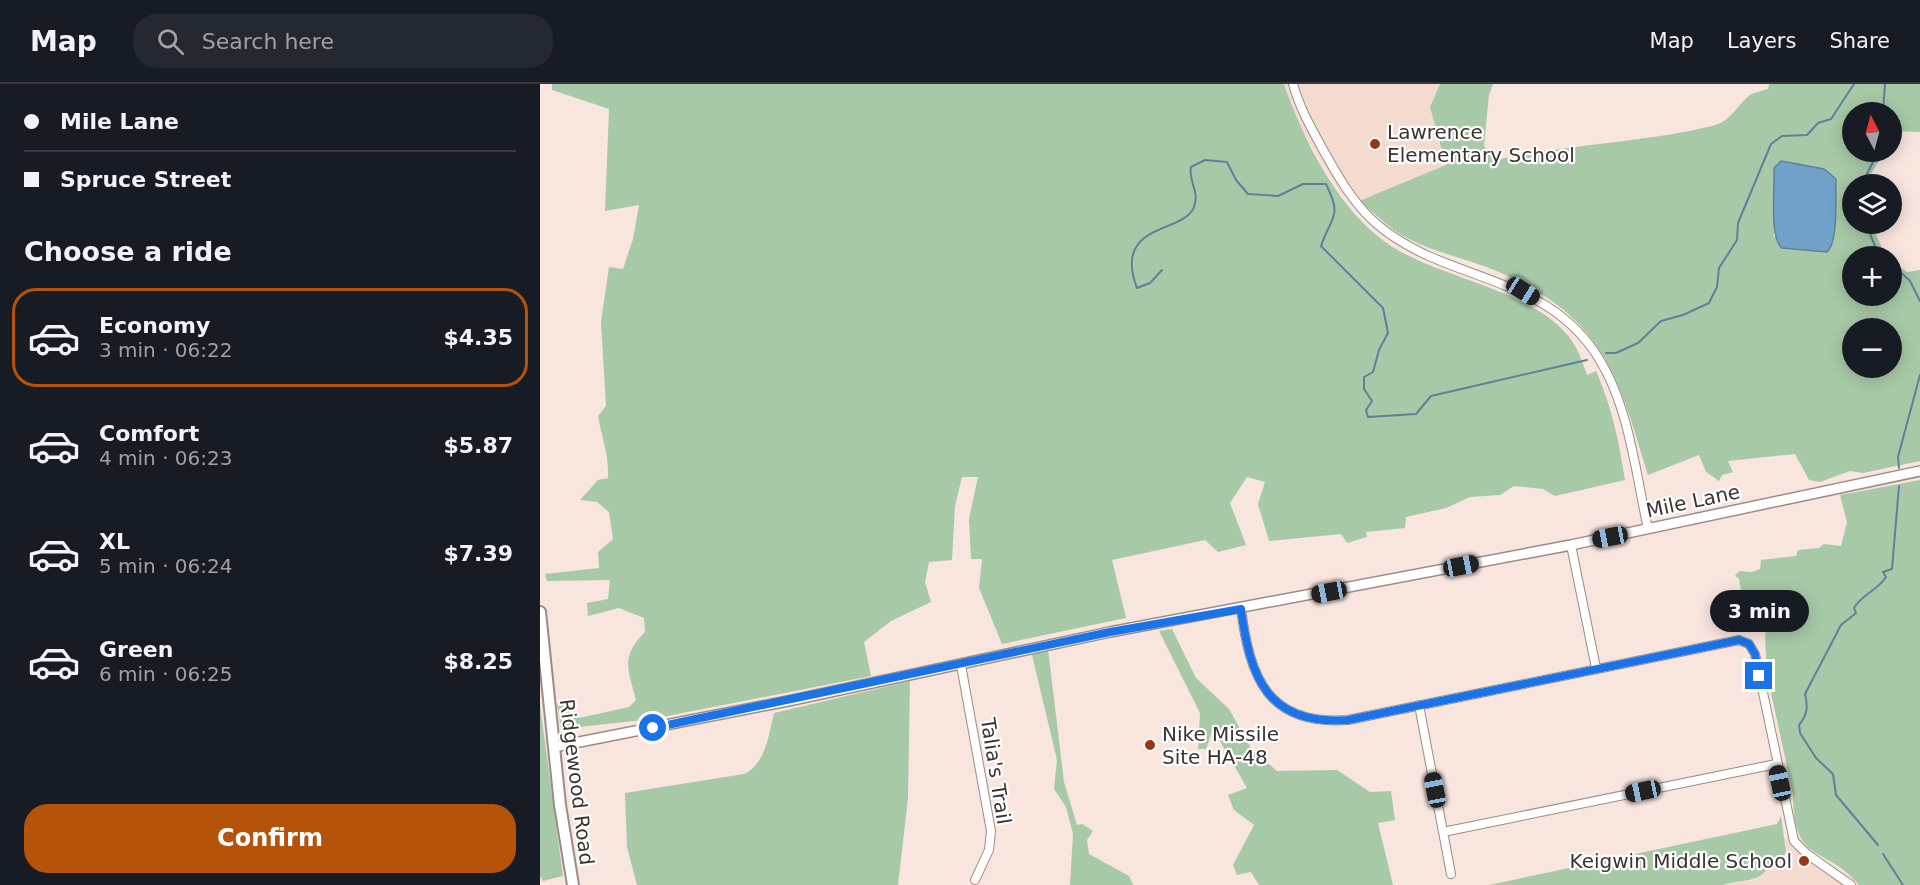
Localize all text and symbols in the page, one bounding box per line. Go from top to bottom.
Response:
search box [133,14,553,68]
text: Map [30,25,97,58]
icon: search [154,25,187,58]
text: Search here [202,29,334,54]
text: Map [1650,29,1694,53]
text: Layers [1727,29,1796,53]
text: Share [1829,29,1890,53]
north arrow [1842,102,1902,162]
map controls [1842,102,1902,378]
text: Mile Lane [60,109,179,134]
place label: Lawrence Elementary School [1387,120,1575,167]
marker: Lawrence Elementary School [1368,137,1382,151]
text: Spruce Street [60,167,231,192]
button: layers [1842,174,1902,234]
text: Choose a ride [24,236,232,267]
button: + [1842,246,1902,306]
car [1503,274,1543,308]
icon: car [27,311,81,365]
text: Economy [99,313,210,338]
button: − [1842,318,1902,378]
text: $4.35 [443,325,513,350]
text: 3 min · 06:22 [99,338,233,362]
icon: car [27,419,81,473]
text: Comfort [99,421,199,446]
text: $5.87 [443,433,513,458]
text: 4 min · 06:23 [99,446,233,470]
street label: Mile Lane [1644,479,1742,523]
car [1591,525,1629,549]
icon: car [27,527,81,581]
text: XL [99,529,130,554]
text: $7.39 [443,541,513,566]
text: 5 min · 06:24 [99,554,233,578]
car [1442,554,1480,578]
car [1310,580,1348,604]
callout: 3 min [1710,589,1808,631]
text: 3 min [1728,599,1791,623]
icon: car [27,635,81,689]
text: Green [99,637,173,662]
text: $8.25 [443,649,513,674]
text: 6 min · 06:25 [99,662,233,686]
route end [1745,662,1772,689]
street label: Ridgewood Road [555,698,599,866]
route start [639,714,666,741]
street label: Talia's Trail [976,715,1016,826]
place label: Nike Missile Site HA-48 [1162,722,1279,769]
marker: Nike Missile Site HA-48 [1143,738,1157,752]
car [1767,764,1793,802]
car [1423,771,1447,809]
car [1624,778,1662,804]
button: Confirm [24,804,516,873]
place label: Keigwin Middle School [1570,849,1792,873]
marker: Keigwin Middle School [1797,854,1811,868]

